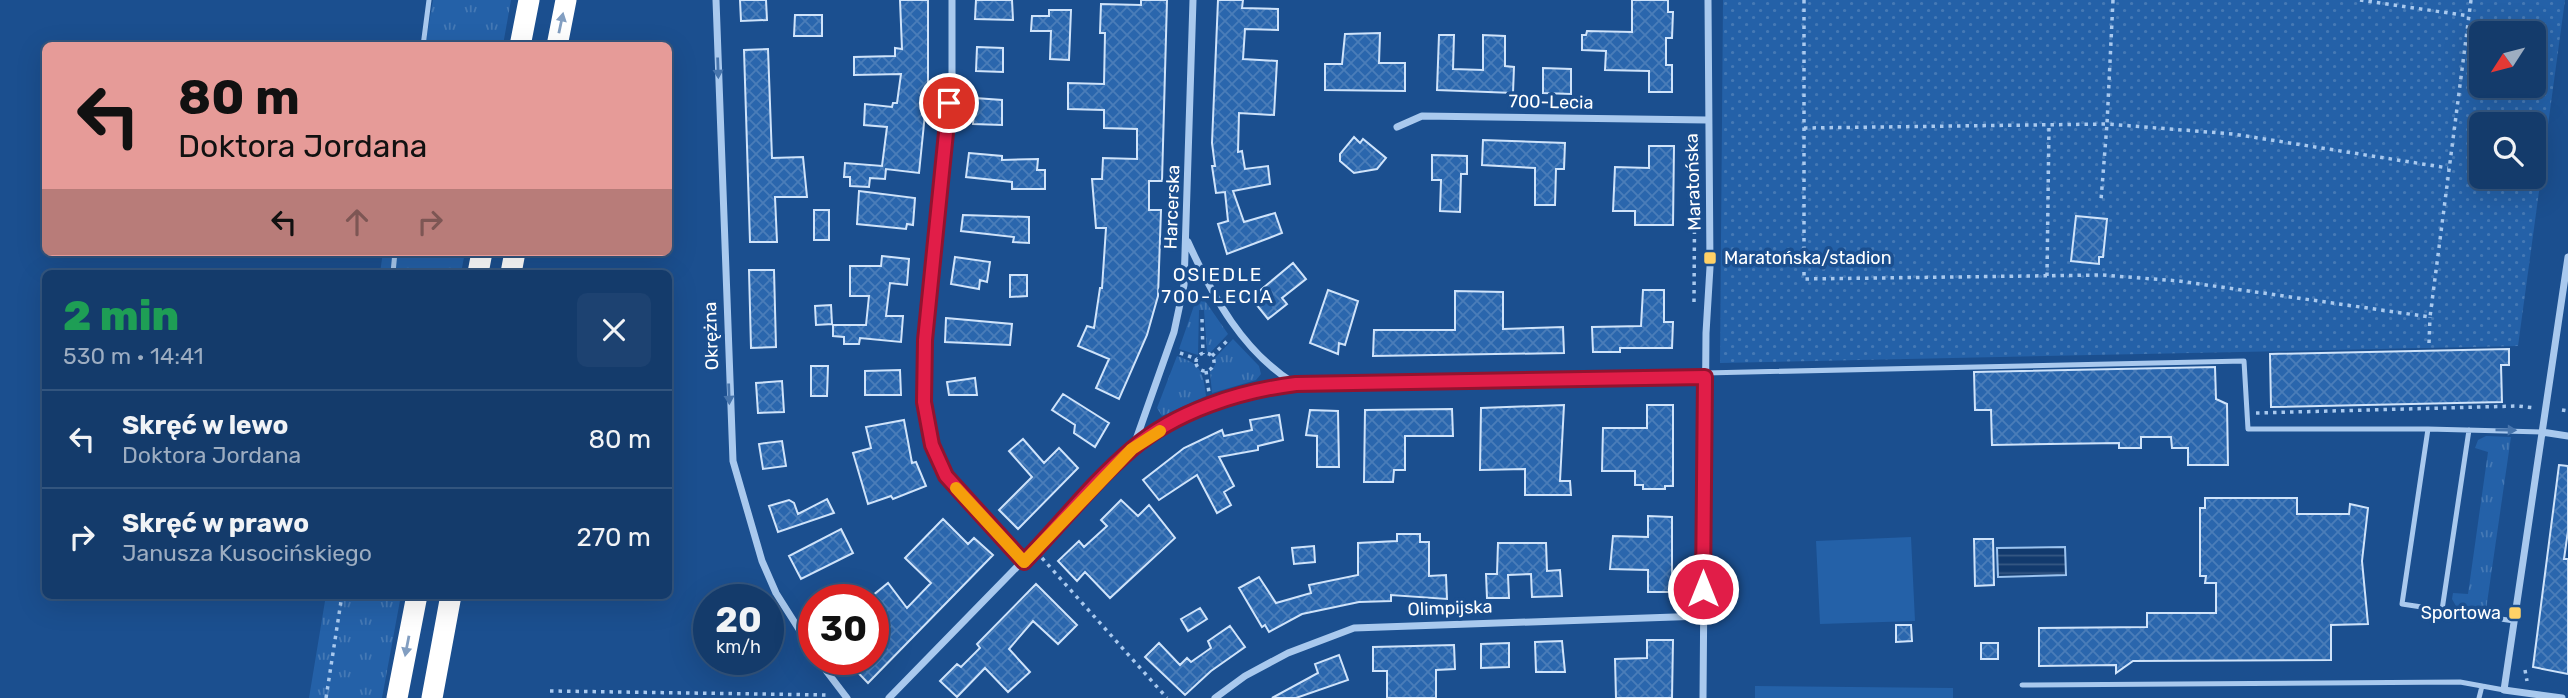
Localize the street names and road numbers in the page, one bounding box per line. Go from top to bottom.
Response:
street label: 700-Lecia [1508,90,1594,114]
street label: Maratońska [1680,133,1706,231]
street label: Harcerska [1160,164,1184,250]
street label: Okrężna [699,302,723,370]
street label: Olimpijska [1407,596,1493,620]

